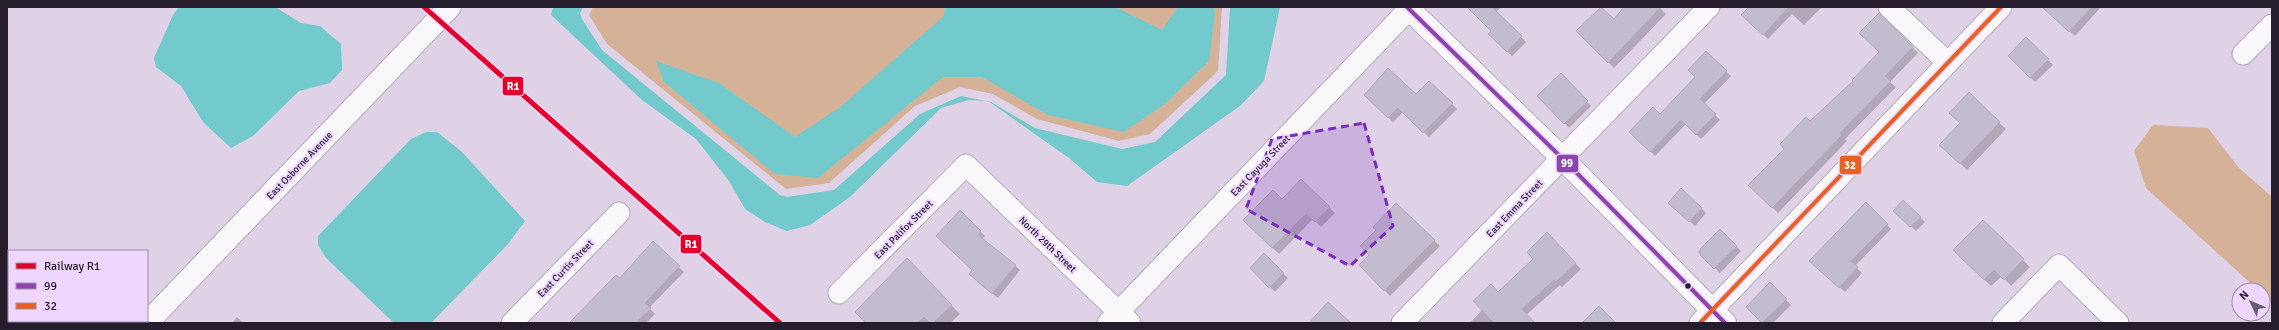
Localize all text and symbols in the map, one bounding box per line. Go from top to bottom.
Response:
line badge: R1 [502,76,524,96]
text: R1 [507,80,519,93]
street label: East Osborne Avenue [264,129,335,202]
street label: East Cayuga Street [1228,132,1293,199]
line badge: 99 [1556,154,1579,173]
line badge: 32 [1839,155,1862,175]
text: 99 [1561,157,1573,170]
text: 32 [1844,159,1856,172]
street label: East Emma Street [1484,177,1546,240]
street label: East Palifox Street [872,198,936,262]
street label: North 29th Street [1016,214,1079,275]
line badge: R1 [680,234,702,254]
street label: East Curtis Street [535,237,596,300]
text: R1 [685,238,697,251]
legend [8,250,148,322]
text: Railway R1 [44,259,100,274]
text: 99 [44,279,57,294]
unlabelled marker [1683,281,1693,291]
north arrow [2231,282,2271,322]
text: N [2237,288,2252,303]
text: 32 [44,299,57,314]

